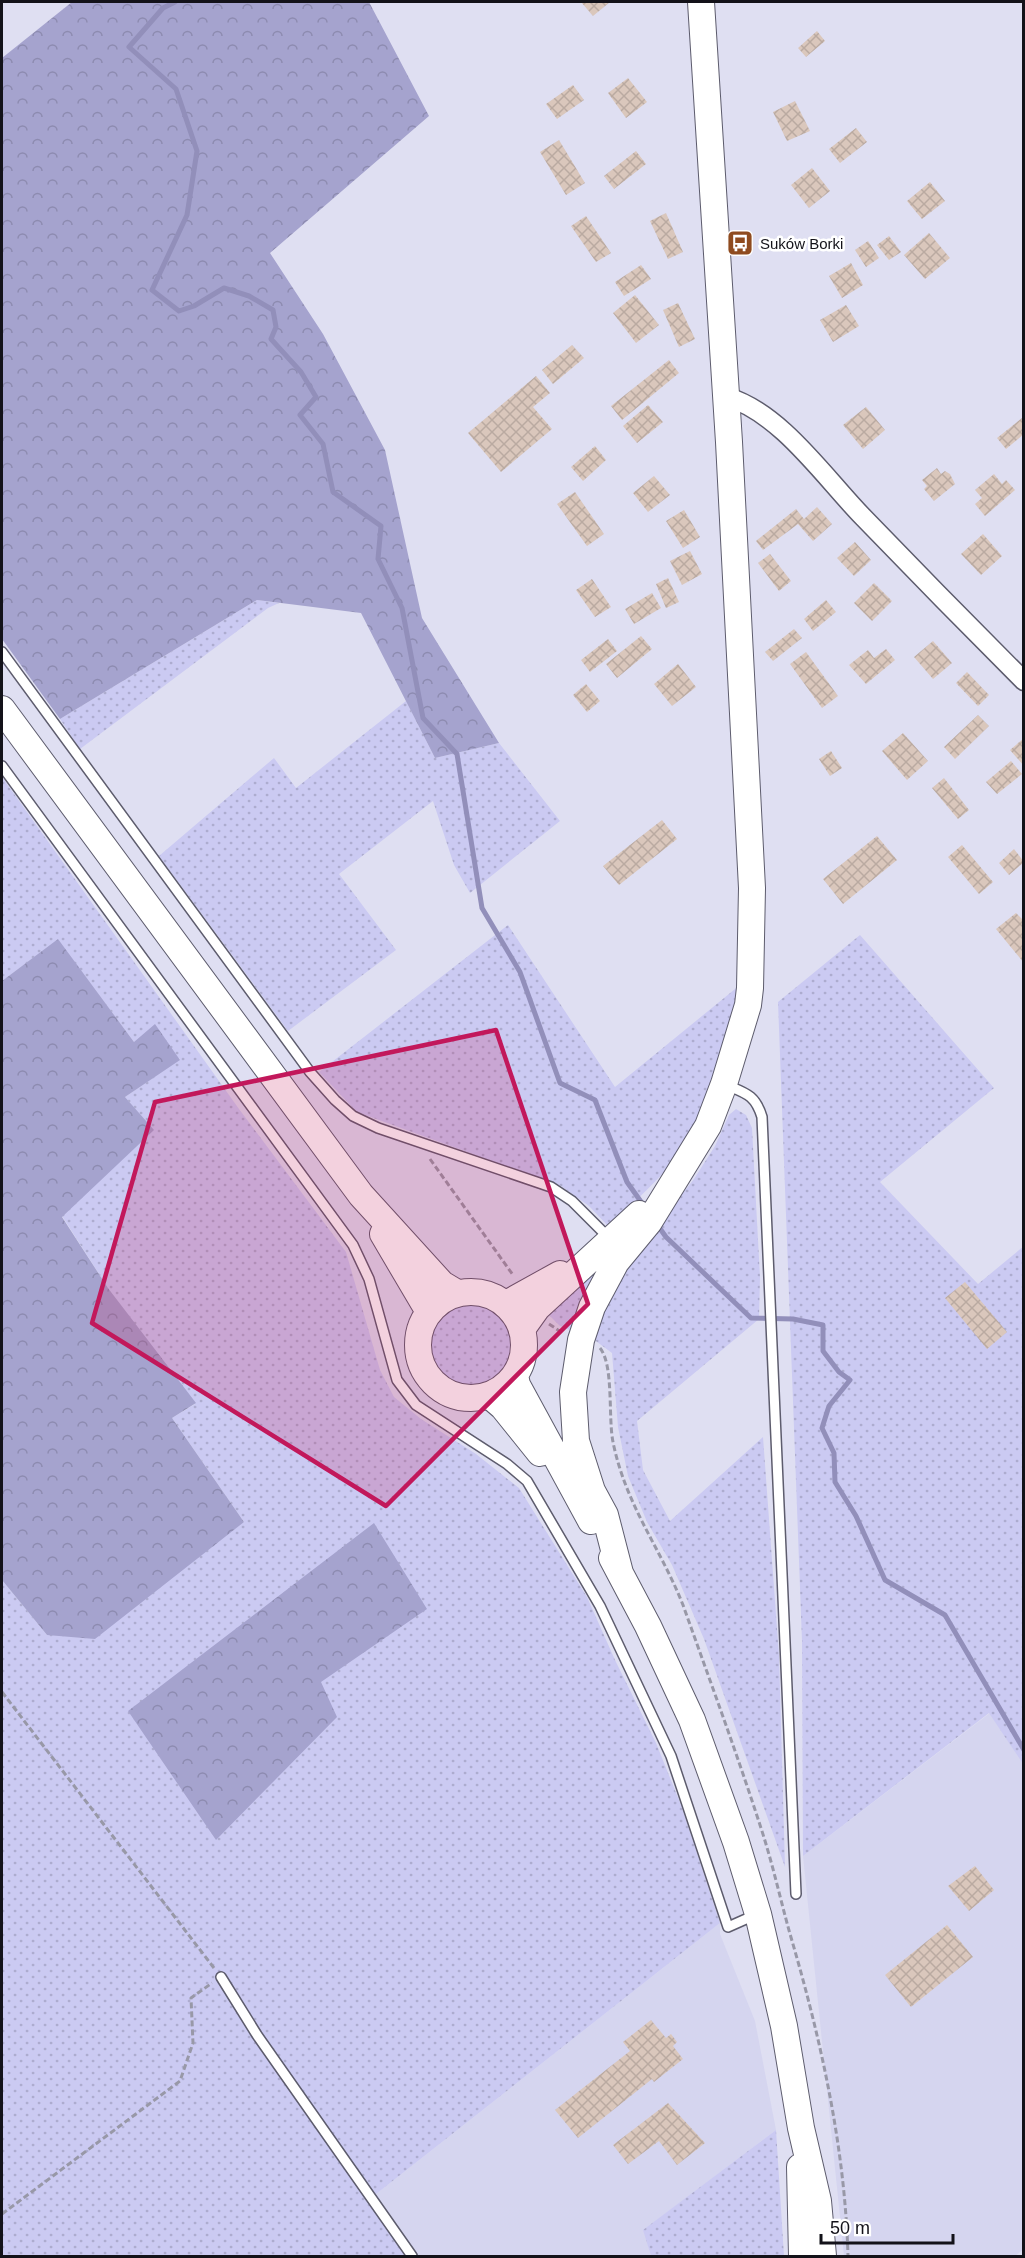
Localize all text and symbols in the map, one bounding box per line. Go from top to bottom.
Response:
bus stop icon: Suków Borki [725,228,755,258]
place label: Suków Borki [760,235,843,252]
scale bar [821,2207,953,2245]
text: 50 m [830,2218,870,2238]

